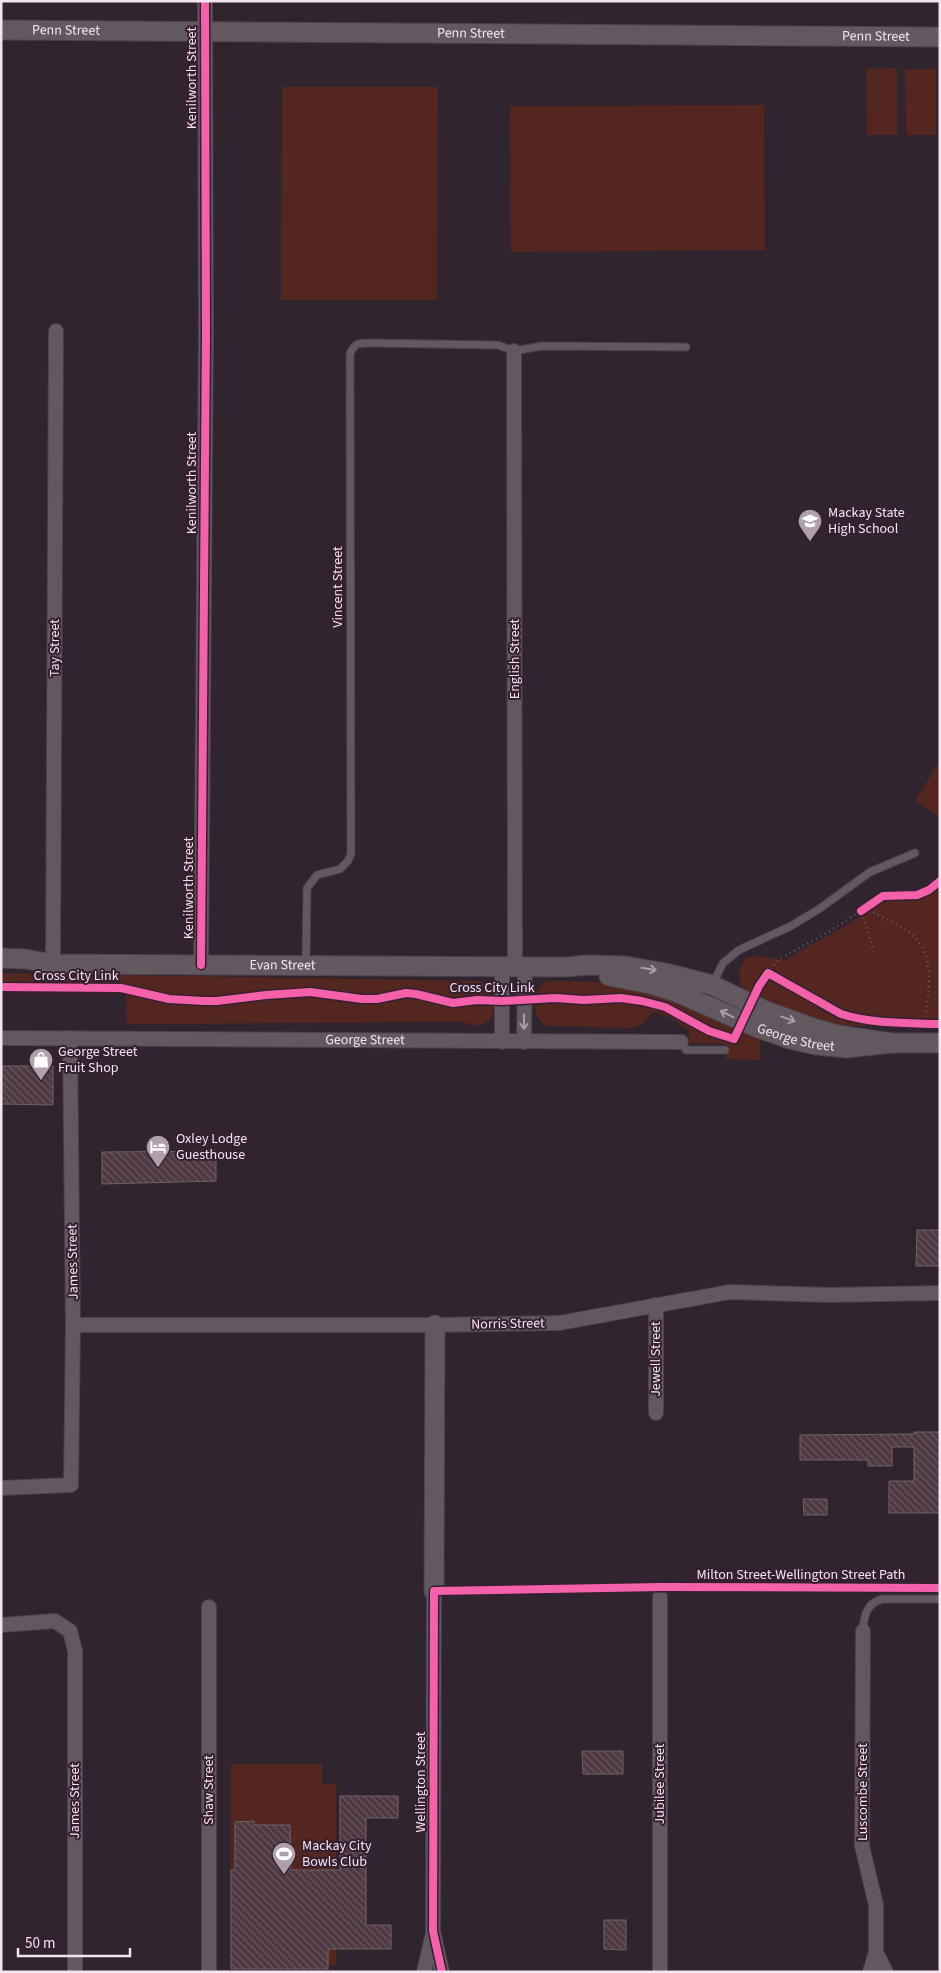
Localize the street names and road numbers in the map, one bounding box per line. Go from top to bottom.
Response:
street label: Penn Street [32,20,100,41]
street label: Penn Street [437,23,505,44]
street label: Penn Street [842,26,910,47]
street label: Kenilworth Street [182,27,202,129]
street label: Kenilworth Street [182,432,202,534]
street label: Vincent Street [328,546,348,628]
street label: Tay Street [45,619,65,677]
street label: English Street [505,619,525,699]
street label: Kenilworth Street [179,837,199,939]
street label: Evan Street [249,955,316,976]
street label: Cross City Link [33,966,119,986]
street label: Cross City Link [449,978,535,998]
street label: George Street [754,1018,836,1057]
street label: George Street [325,1030,405,1050]
street label: James Street [62,1224,84,1300]
street label: Norris Street [471,1313,545,1335]
street label: Jewell Street [646,1321,666,1397]
street label: Milton Street-Wellington Street Path [697,1565,905,1585]
street label: Wellington Street [411,1731,431,1832]
street label: Jubilee Street [650,1743,670,1824]
street label: Luscombe Street [853,1743,873,1841]
street label: Shaw Street [199,1755,219,1825]
street label: James Street [65,1763,85,1839]

